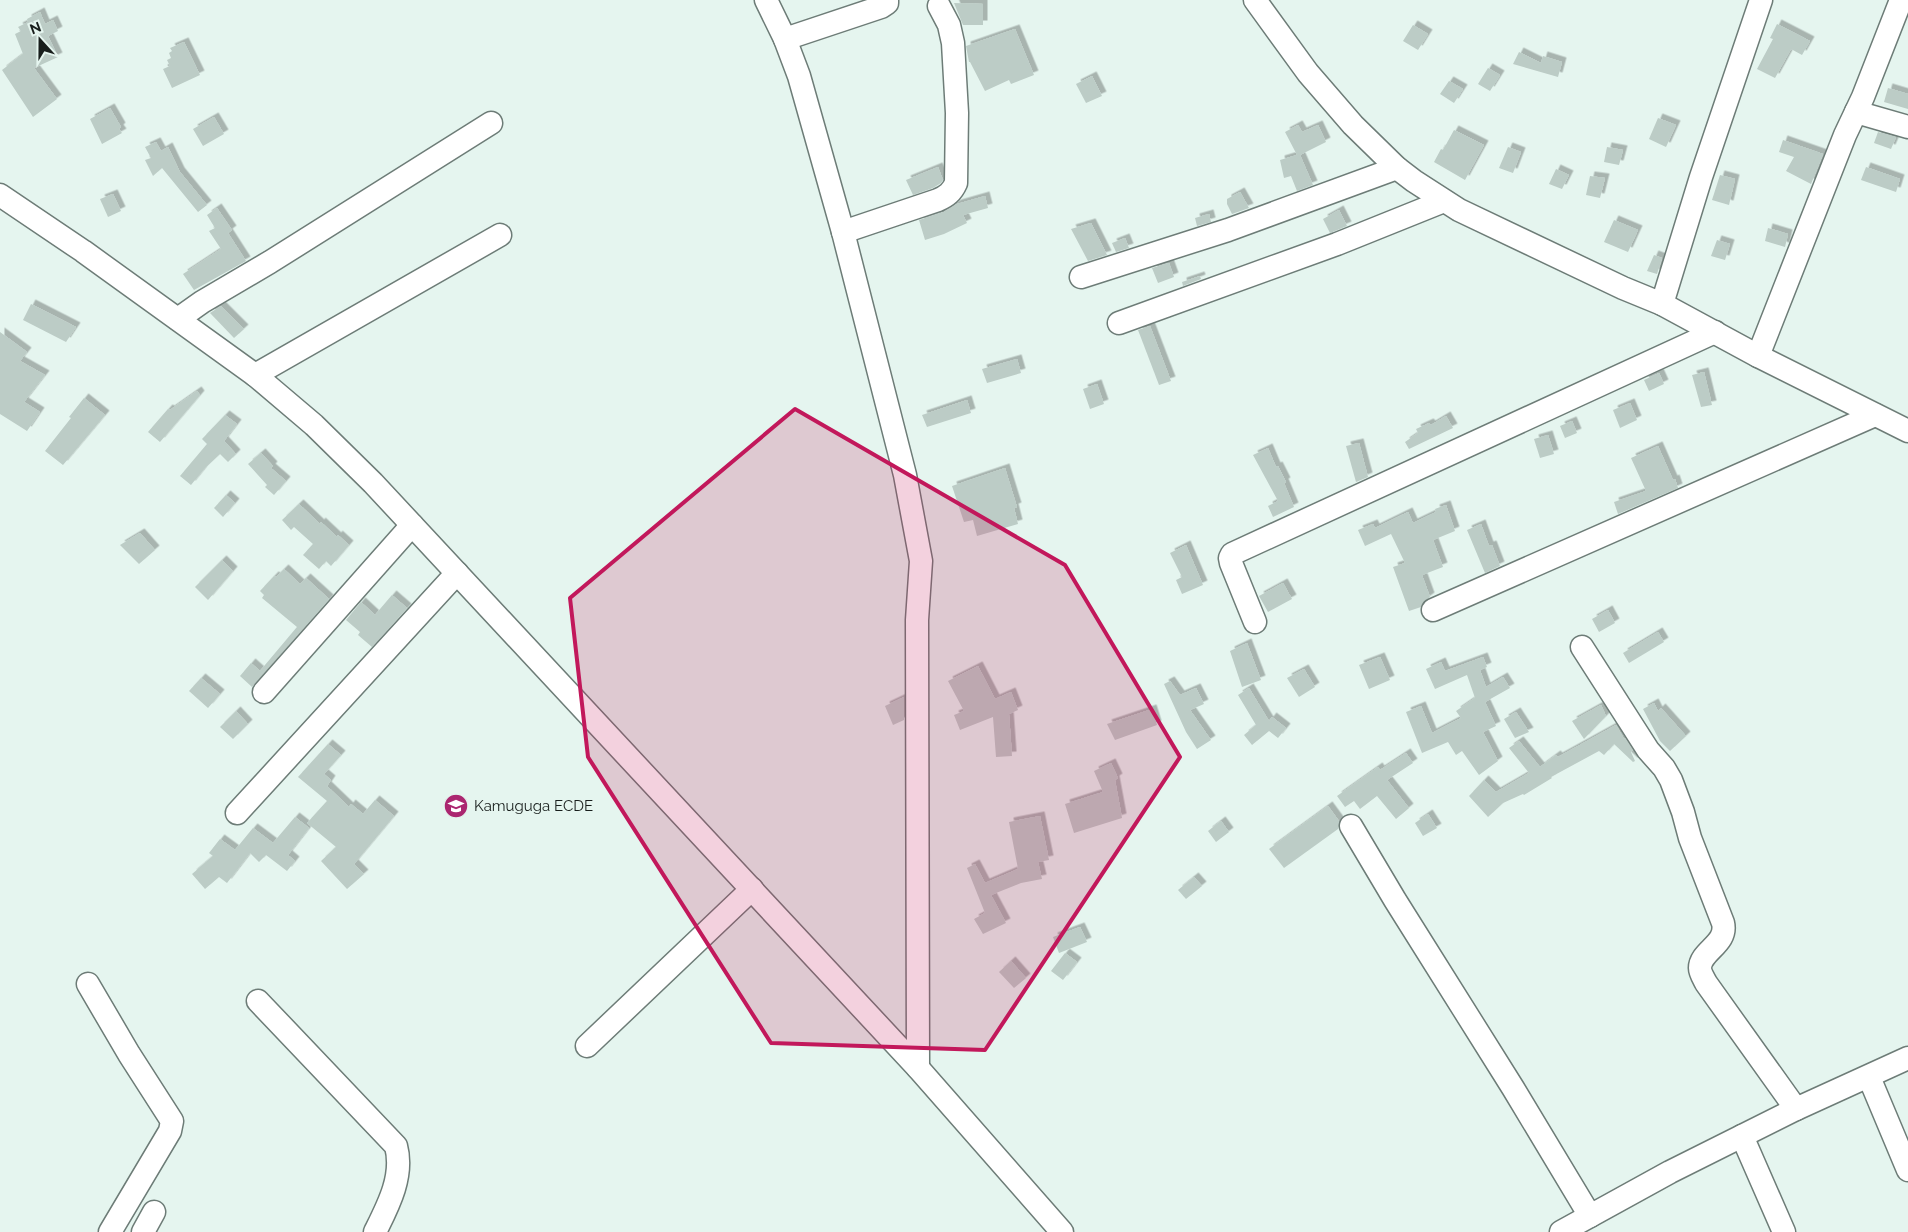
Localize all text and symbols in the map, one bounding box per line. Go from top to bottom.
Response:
north arrow [15,15,65,65]
text: N [27,18,43,37]
school or university icon: Kamuguga ECDE [443,793,469,819]
place label: Kamuguga ECDE [474,797,593,815]

